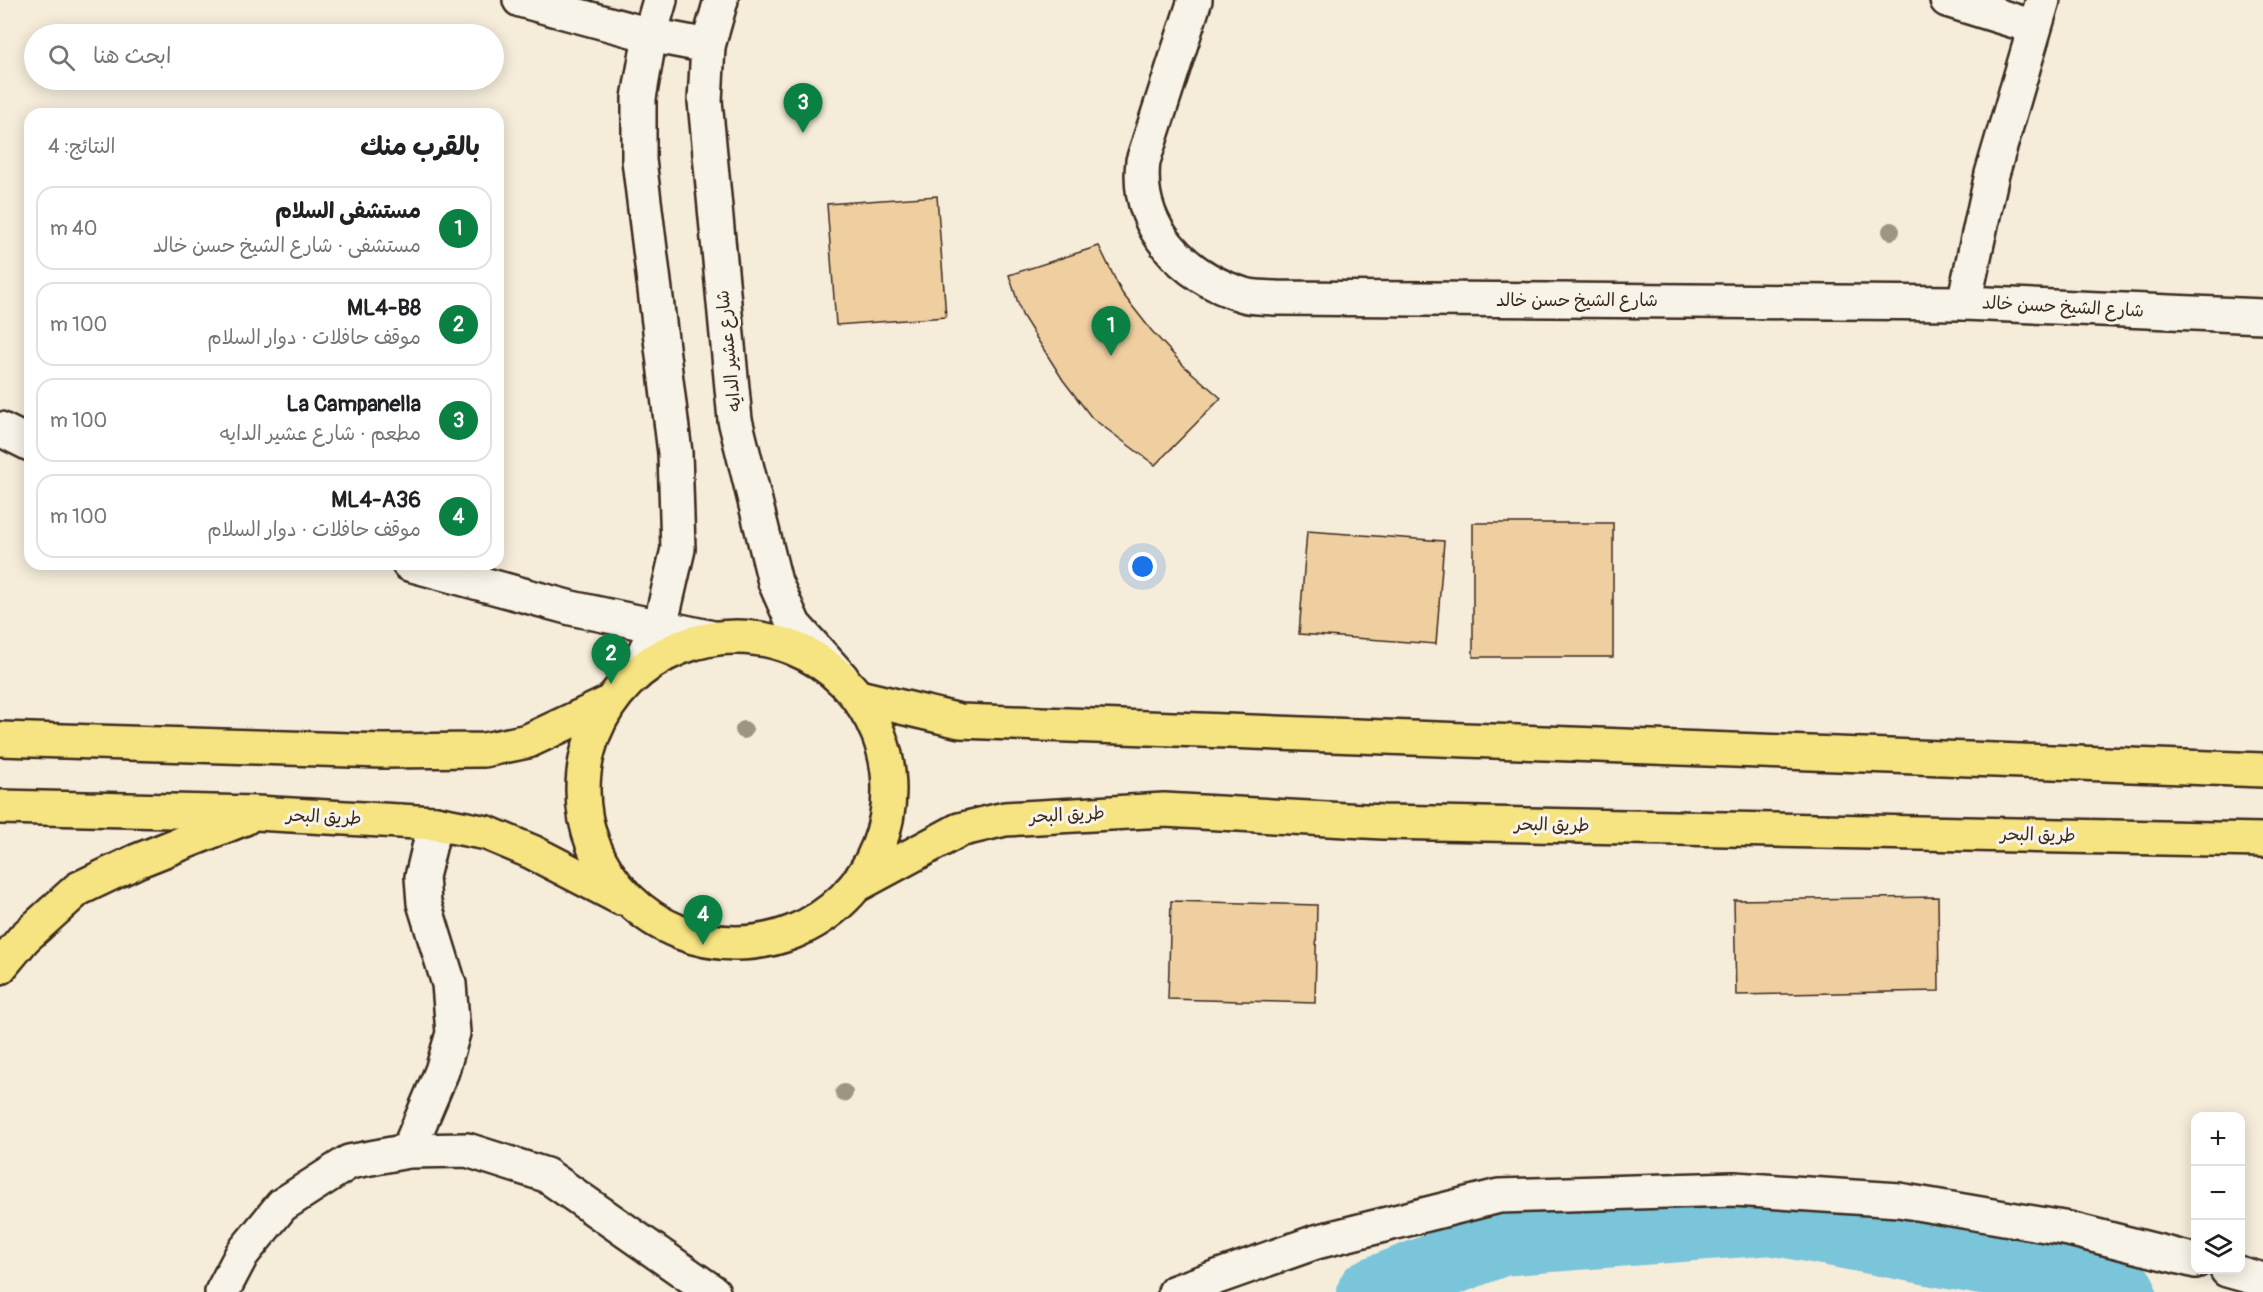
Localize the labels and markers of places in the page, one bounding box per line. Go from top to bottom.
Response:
pin: 3 [784,84,822,133]
pin: 1 [1092,306,1130,356]
pin: 2 [592,634,630,684]
pin: 4 [684,896,722,945]

